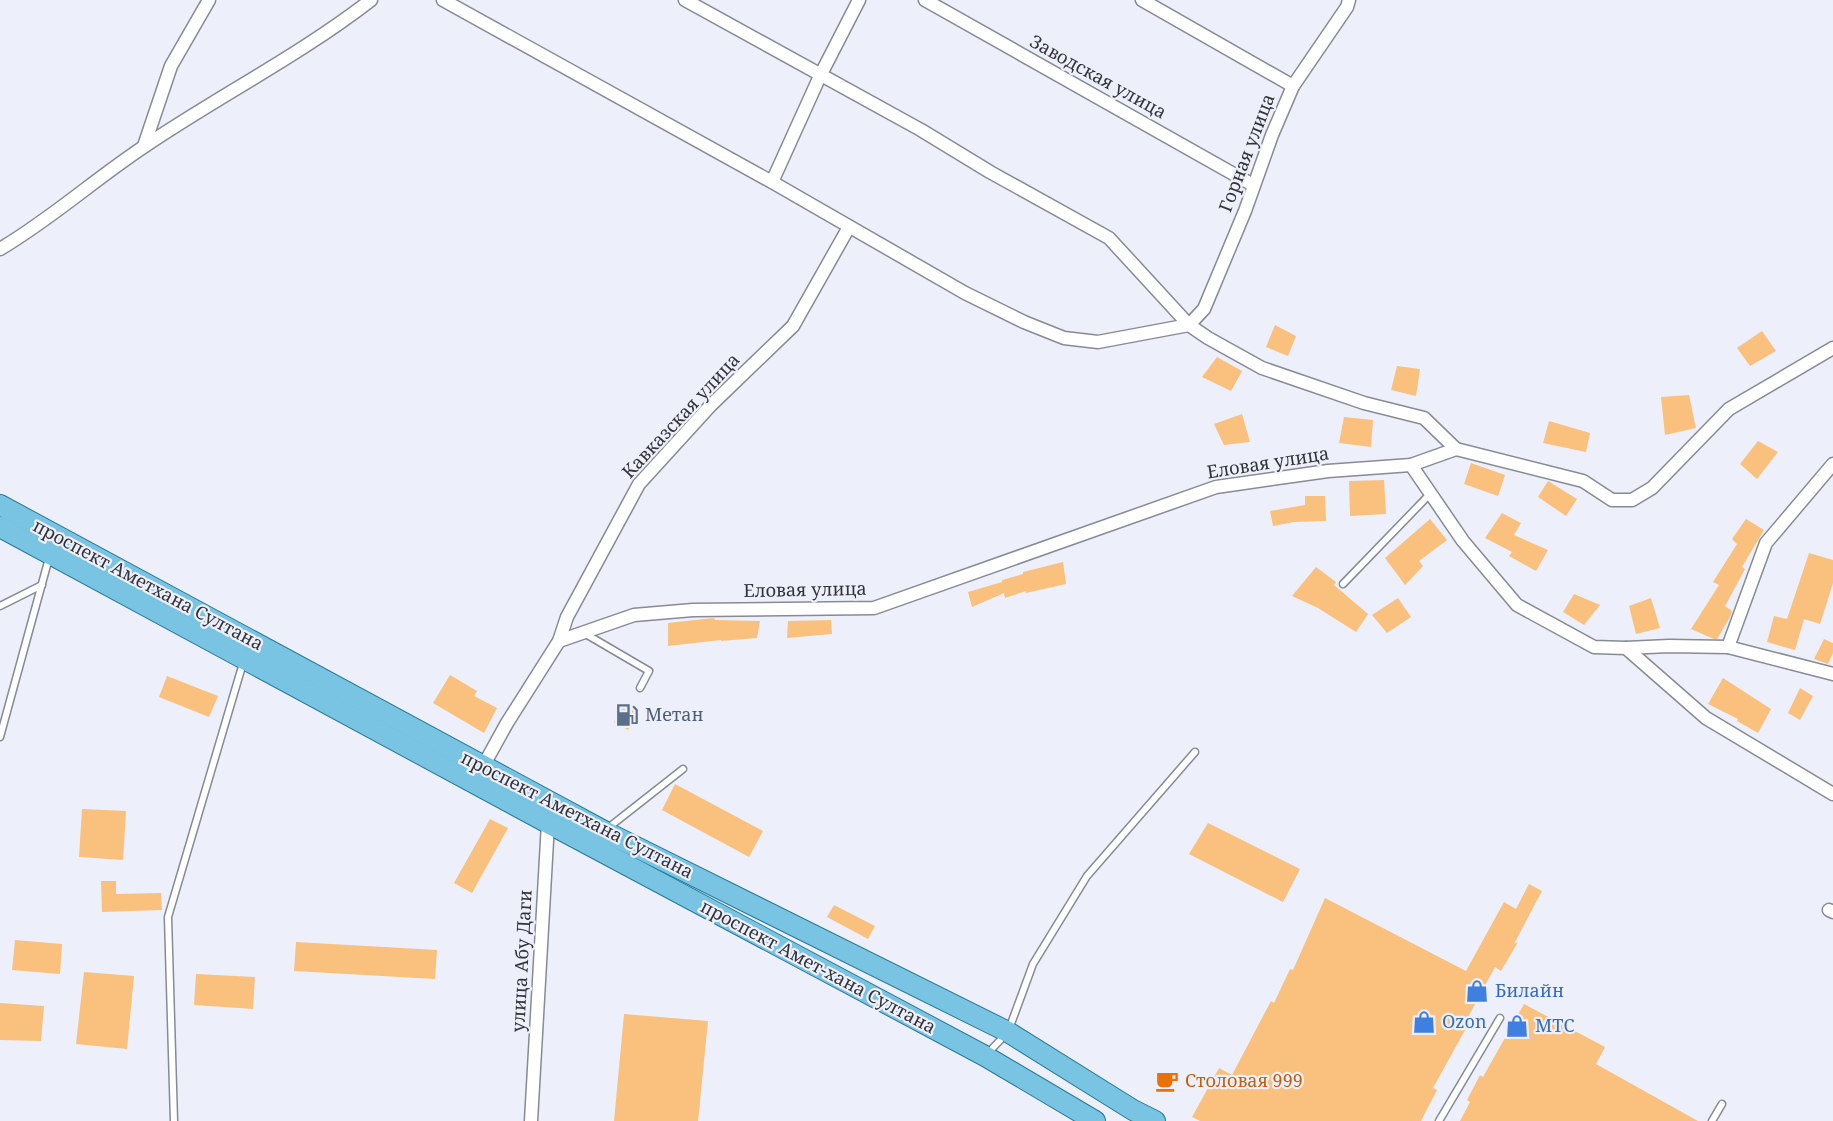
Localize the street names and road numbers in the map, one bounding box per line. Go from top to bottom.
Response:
street label: Заводская улица [1026,29,1171,124]
street label: Горная улица [1212,90,1280,215]
street label: Кавказская улица [616,348,745,483]
street label: Еловая улица [1205,441,1331,484]
street label: проспект Аметхана Султана [29,513,268,655]
street label: Еловая улица [743,576,867,602]
street label: проспект Аметхана Султана [457,745,698,883]
street label: улица Абу Даги [505,889,537,1033]
street label: проспект Амет-хана Султана [697,894,940,1039]

